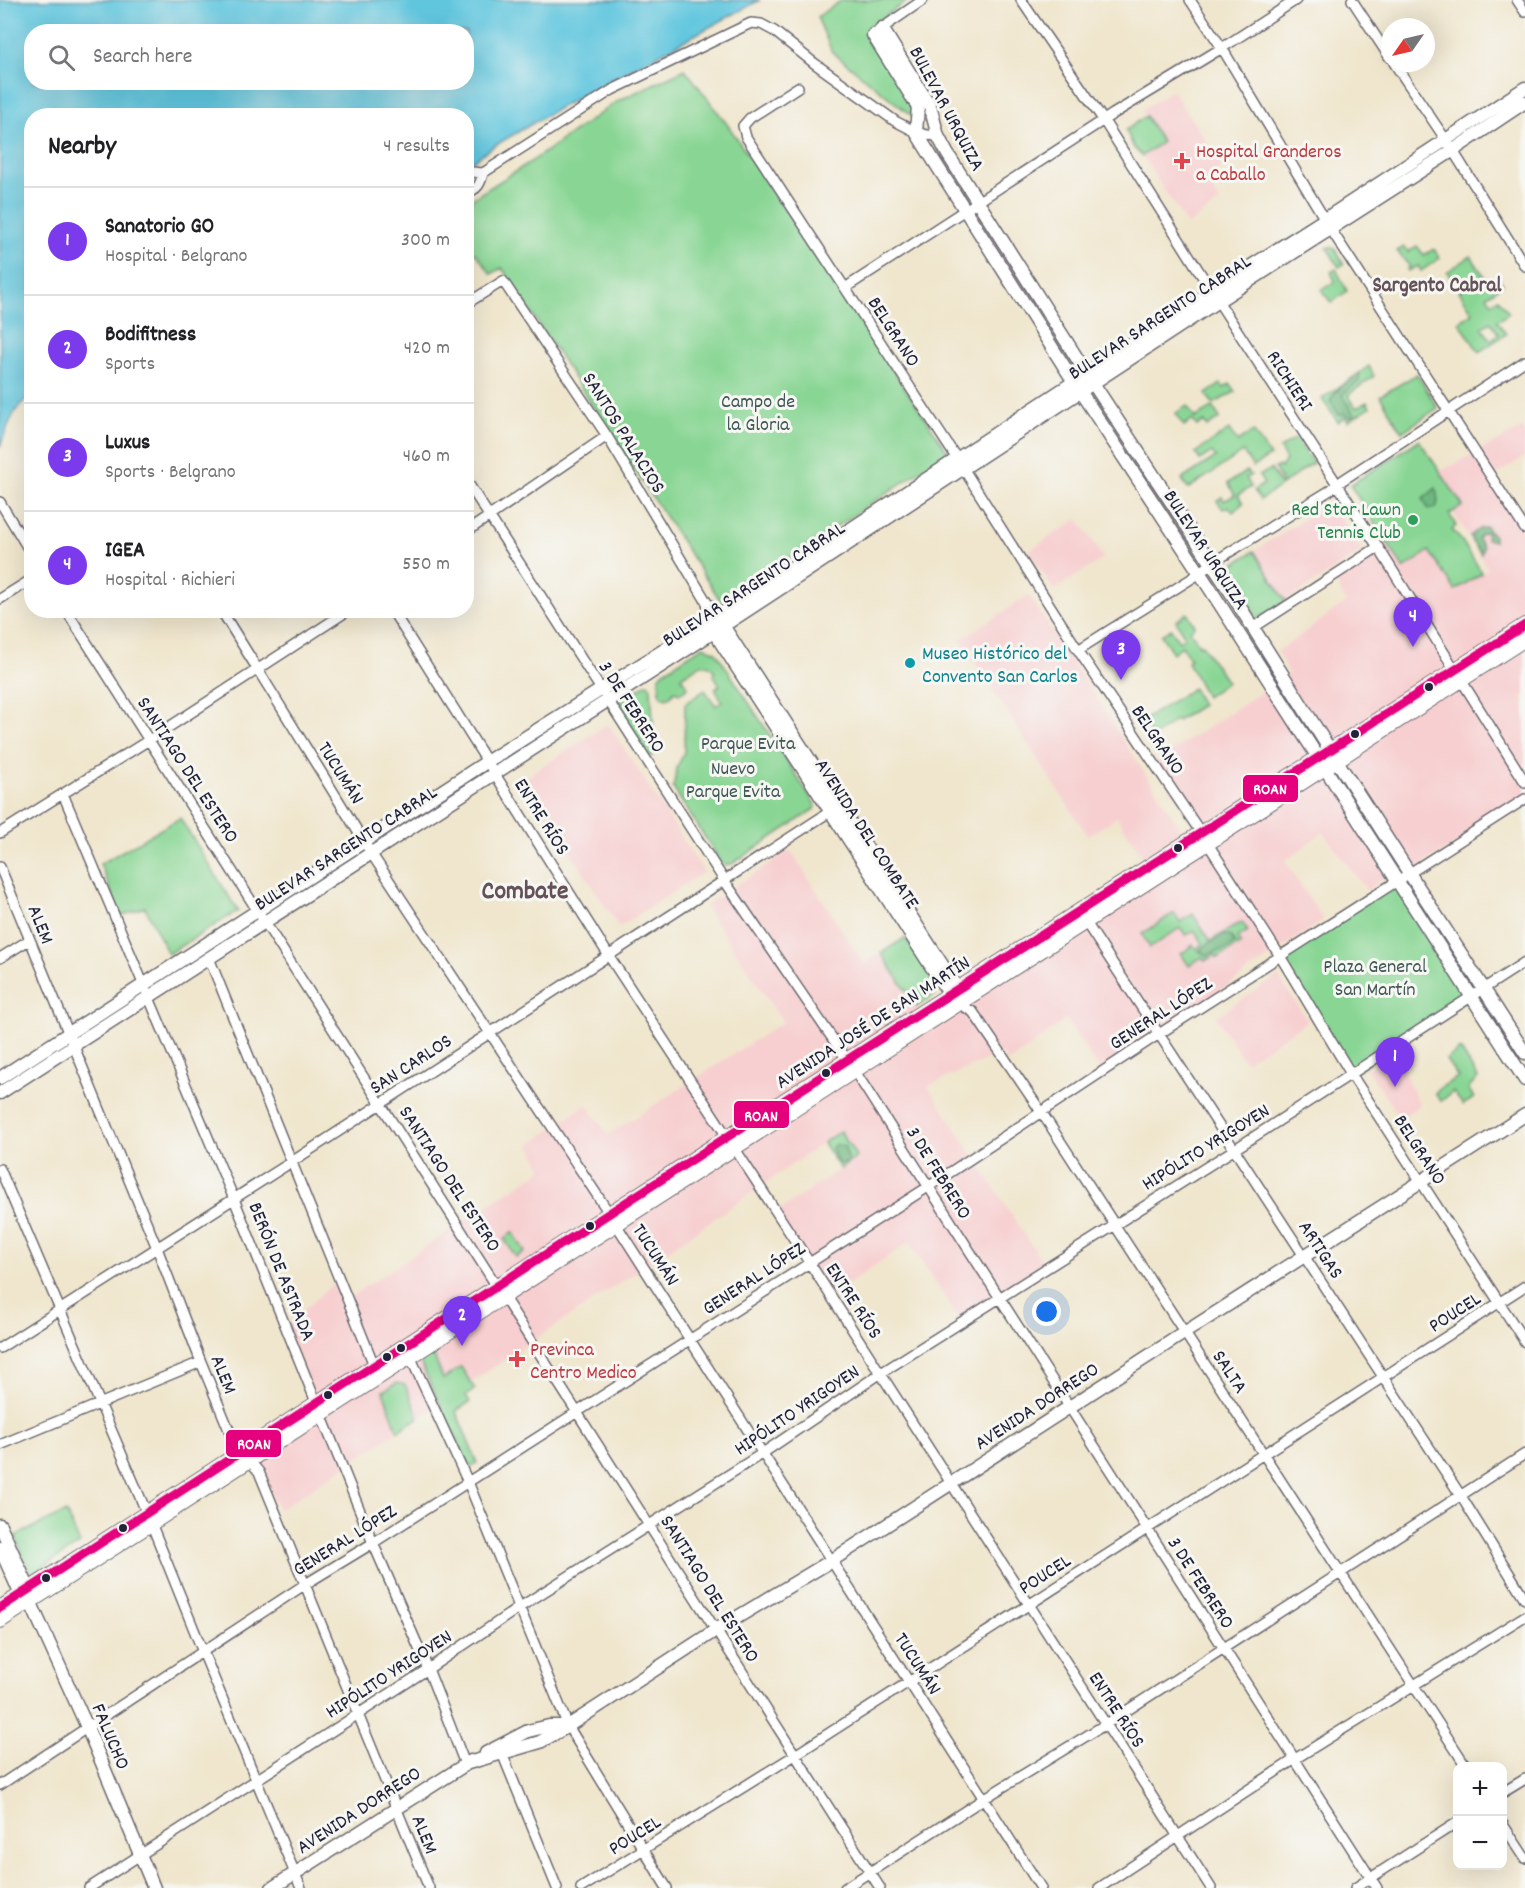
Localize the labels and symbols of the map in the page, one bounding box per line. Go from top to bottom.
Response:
north arrow [1381,18,1435,72]
street label: BULEVAR URQUIZA [901,42,990,177]
place label: Hospital Granderos a Caballo [1196,139,1342,190]
marker: Hospital Granderos a Caballo [1173,152,1191,170]
street label: BULEVAR SARGENTO CABRAL [1064,249,1258,388]
district label: Sargento Cabral [1373,272,1502,302]
street label: BELGRANO [859,292,926,373]
street label: RICHIERI [1258,346,1319,417]
street label: SANTOS PALACIOS [574,368,671,500]
park label: Campo de la Gloria [721,389,795,440]
street label: BULEVAR URQUIZA [1155,485,1254,616]
place label: Red Star Lawn Tennis Club [1291,497,1401,548]
marker: Red Star Lawn Tennis Club [1406,513,1420,527]
street label: BULEVAR SARGENTO CABRAL [658,516,852,655]
pin: 4 [1394,598,1432,647]
pin: 3 [1102,630,1140,680]
place label: Museo Histórico del Convento San Carlos [922,641,1078,692]
street label: 3 DE FEBRERO [590,656,671,759]
marker: Museo Histórico del Convento San Carlos [903,656,917,670]
unlabelled marker [1423,681,1435,693]
street label: SANTIAGO DEL ESTERO [129,692,244,849]
street label: BELGRANO [1123,700,1190,781]
unlabelled marker [1349,728,1361,740]
park label: Parque Evita [701,731,796,759]
street label: TUCUMÁN [309,737,370,810]
street label: AVENIDA DEL COMBATE [806,754,925,915]
park label: Nuevo Parque Evita [686,756,781,807]
street label: ENTRE RÍOS [506,774,575,861]
line badge: ROAN [1242,774,1299,803]
text: ROAN [1253,779,1287,802]
street label: BULEVAR SARGENTO CABRAL [250,780,444,919]
unlabelled marker [1172,842,1184,854]
district label: Combate [482,874,568,911]
street label: ALEM [19,901,60,949]
street label: AVENIDA JOSÉ DE SAN MARTÍN [771,950,976,1097]
park label: Plaza General San Martín [1323,954,1427,1005]
street label: GENERAL LÓPEZ [1105,971,1219,1058]
street label: SAN CARLOS [365,1028,458,1103]
pin: 1 [1376,1038,1414,1087]
unlabelled marker [820,1067,832,1079]
street label: HIPÓLITO YRIGOYEN [1137,1098,1276,1199]
line badge: ROAN [733,1100,790,1129]
street label: SANTIAGO DEL ESTERO [391,1101,506,1258]
text: ROAN [744,1106,778,1129]
street label: BELGRANO [1385,1110,1452,1191]
street label: 3 DE FEBRERO [898,1122,977,1226]
street label: BERÓN DE ASTRADA [240,1199,321,1346]
street label: ARTIGAS [1290,1216,1349,1285]
street label: TUCUMÁN [624,1219,685,1292]
unlabelled marker [584,1220,596,1232]
street label: GENERAL LÓPEZ [698,1236,812,1323]
street label: ENTRE RÍOS [817,1258,888,1345]
street label: POUCEL [1424,1286,1487,1341]
pin: 2 [442,1296,482,1346]
your location [1032,1297,1061,1326]
place label: Previnca Centro Medico [530,1337,637,1388]
unlabelled marker [395,1342,407,1354]
street label: SALTA [1204,1345,1253,1400]
marker: Previnca Centro Medico [508,1350,526,1368]
street label: ALEM [202,1351,243,1399]
unlabelled marker [381,1351,393,1363]
street label: AVENIDA DORREGO [970,1357,1105,1458]
street label: HIPÓLITO YRIGOYEN [729,1359,866,1464]
unlabelled marker [322,1389,334,1401]
line badge: ROAN [225,1429,282,1458]
text: ROAN [237,1434,271,1457]
street label: GENERAL LÓPEZ [288,1498,403,1585]
street label: SANTIAGO DEL ESTERO [652,1510,765,1669]
unlabelled marker [117,1522,129,1534]
street label: 3 DE FEBRERO [1159,1532,1240,1635]
street label: POUCEL [1014,1548,1077,1603]
unlabelled marker [40,1572,52,1584]
street label: HIPÓLITO YRIGOYEN [321,1624,458,1727]
street label: TUCUMÁN [886,1628,947,1701]
street label: ENTRE RÍOS [1080,1667,1151,1754]
street label: FALUCHO [83,1700,136,1775]
street label: AVENIDA DORREGO [292,1761,427,1862]
street label: POUCEL [604,1809,667,1864]
street label: ALEM [403,1811,444,1859]

